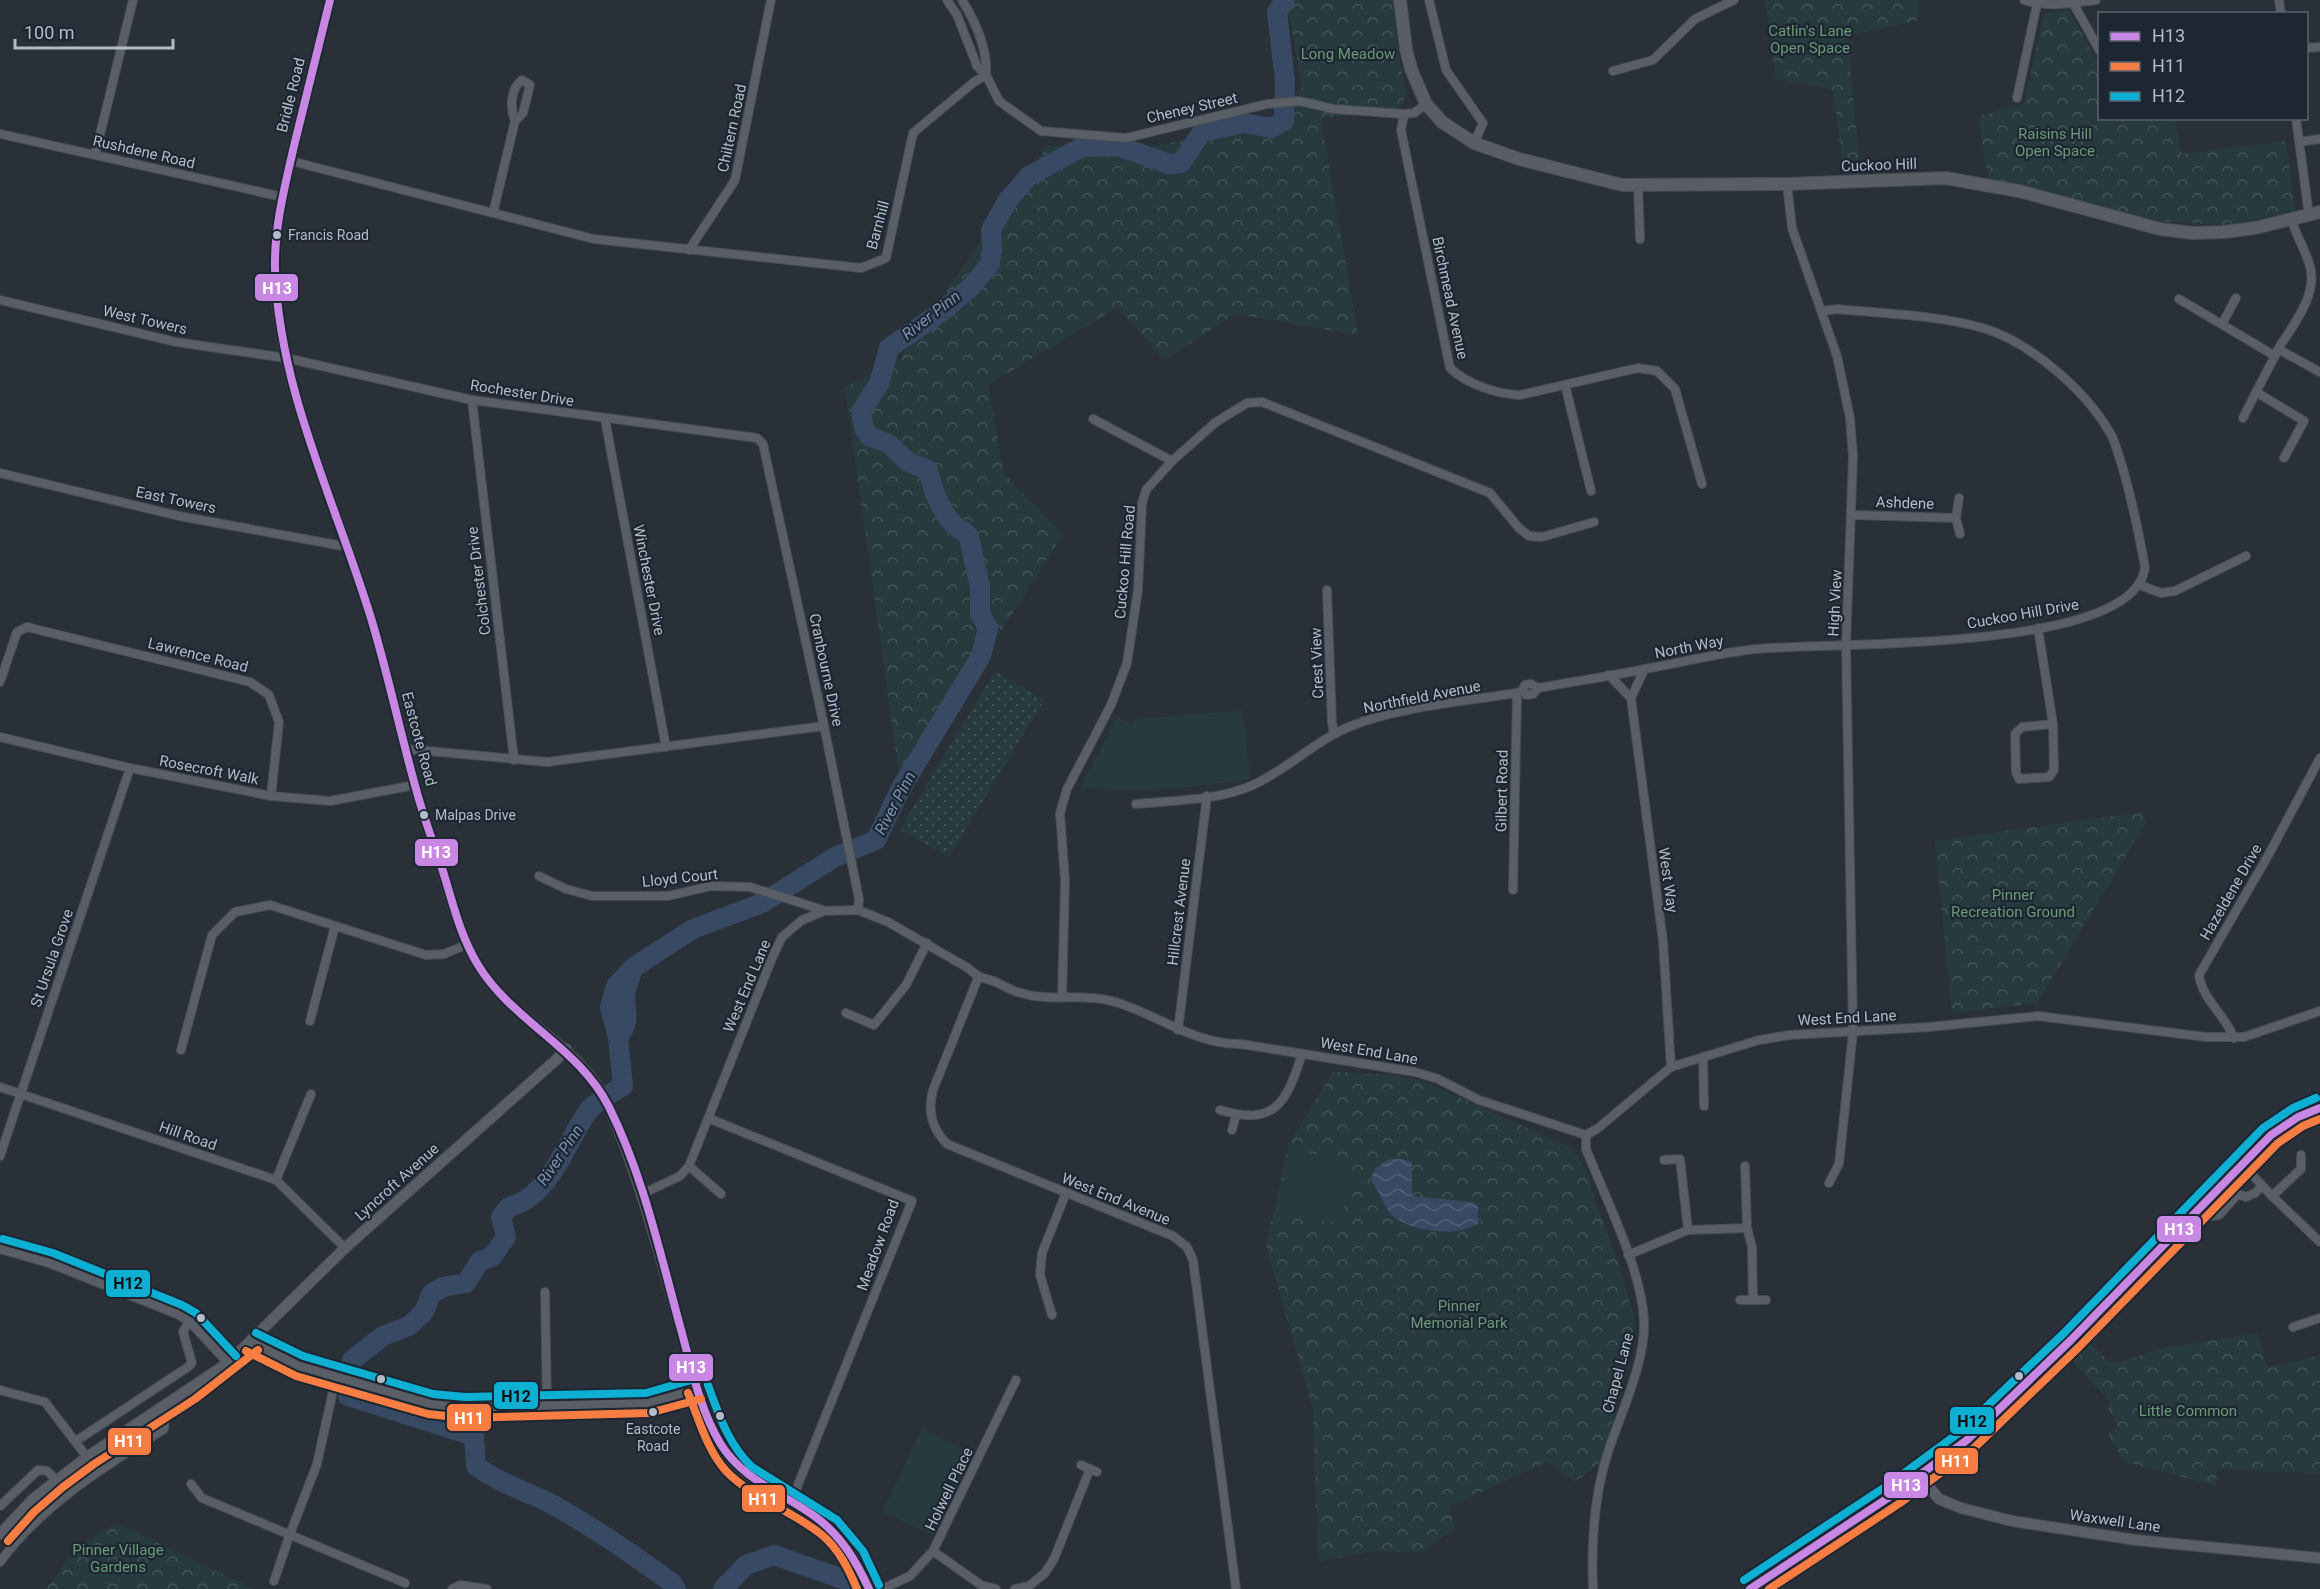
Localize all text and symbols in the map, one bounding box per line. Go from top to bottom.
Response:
scale bar [15,12,172,50]
legend [2098,12,2308,120]
text: 100 m [24,22,75,43]
park label: Catlin's Lane Open Space [1768,22,1852,57]
text: H13 [2152,25,2185,46]
park label: Long Meadow [1301,45,1395,63]
text: H11 [2152,55,2185,76]
street label: Bridle Road [273,56,309,134]
street label: Chiltern Road [714,82,750,174]
text: H12 [2152,85,2185,106]
street label: Cheney Street [1145,89,1239,127]
park label: Raisins Hill Open Space [2015,125,2095,160]
street label: Rushdene Road [91,131,197,173]
street label: Cuckoo Hill [1841,155,1917,175]
street label: Barnhill [863,198,893,252]
place label: Francis Road [288,227,369,243]
marker: Francis Road [271,229,283,241]
street label: Birchmead Avenue [1428,235,1472,361]
line badge: H13 [254,273,299,302]
text: H13 [262,279,292,298]
water label: River Pinn [898,286,964,344]
street label: West Towers [101,302,189,338]
street label: Rochester Drive [469,376,575,410]
street label: East Towers [134,483,218,517]
street label: Ashdene [1875,493,1935,513]
street label: Cuckoo Hill Road [1111,504,1139,620]
street label: Winchester Drive [629,523,669,637]
street label: Colchester Drive [463,526,495,636]
street label: High View [1824,569,1846,637]
street label: Cuckoo Hill Drive [1966,595,2080,633]
street label: Cranbourne Drive [805,612,847,728]
street label: Crest View [1307,627,1327,699]
street label: North Way [1653,632,1725,662]
street label: Lawrence Road [146,634,250,676]
street label: Northfield Avenue [1362,677,1482,717]
street label: Eastcote Road [398,690,440,788]
street label: Gilbert Road [1492,750,1512,832]
street label: Rosecroft Walk [158,752,261,789]
water label: River Pinn [870,768,920,838]
place label: Malpas Drive [435,807,516,823]
marker: Malpas Drive [418,809,430,821]
line badge: H13 [414,838,459,867]
street label: Hazeldene Drive [2196,841,2266,943]
text: H13 [421,843,451,862]
street label: West Way [1655,846,1681,914]
street label: Hillcrest Avenue [1163,857,1195,967]
street label: Lloyd Court [641,865,719,891]
park label: Pinner Recreation Ground [1951,886,2075,921]
street label: St Ursula Grove [27,907,77,1009]
street label: West End Lane [719,937,775,1035]
street label: West End Lane [1797,1006,1897,1030]
street label: West End Lane [1319,1034,1419,1068]
street label: Hill Road [157,1118,219,1154]
water label: River Pinn [533,1121,587,1189]
street label: Lyncroft Avenue [351,1140,443,1224]
street label: West End Avenue [1059,1169,1173,1229]
street label: Meadow Road [853,1197,903,1293]
line badge: H13 [2156,1215,2202,1243]
text: H13 [2164,1220,2194,1239]
line badge: H12 [105,1269,151,1298]
text: H12 [113,1274,143,1293]
park label: Pinner Memorial Park [1410,1297,1508,1332]
unlabelled marker [195,1312,207,1324]
street label: Chapel Lane [1599,1331,1637,1415]
line badge: H13 [668,1353,714,1382]
text: H13 [676,1358,706,1377]
unlabelled marker [2013,1370,2025,1382]
unlabelled marker [375,1373,387,1385]
line badge: H12 [493,1381,539,1410]
text: H12 [501,1387,531,1406]
park label: Little Common [2139,1402,2237,1420]
line badge: H11 [446,1403,492,1432]
marker: Eastcote Road [647,1406,659,1418]
line badge: H12 [1949,1406,1995,1435]
text: H11 [454,1409,484,1428]
unlabelled marker [714,1410,726,1422]
text: H12 [1957,1412,1987,1431]
place label: Eastcote Road [626,1421,680,1454]
line badge: H11 [107,1427,152,1456]
text: H11 [114,1432,144,1451]
street label: Holwell Place [921,1444,977,1533]
line badge: H11 [1934,1447,1979,1475]
text: H11 [1941,1452,1971,1471]
line badge: H13 [1883,1471,1929,1499]
text: H13 [1891,1476,1921,1495]
line badge: H11 [741,1484,786,1513]
text: H11 [748,1490,778,1509]
street label: Waxwell Lane [2068,1506,2162,1536]
park label: Pinner Village Gardens [72,1541,164,1576]

